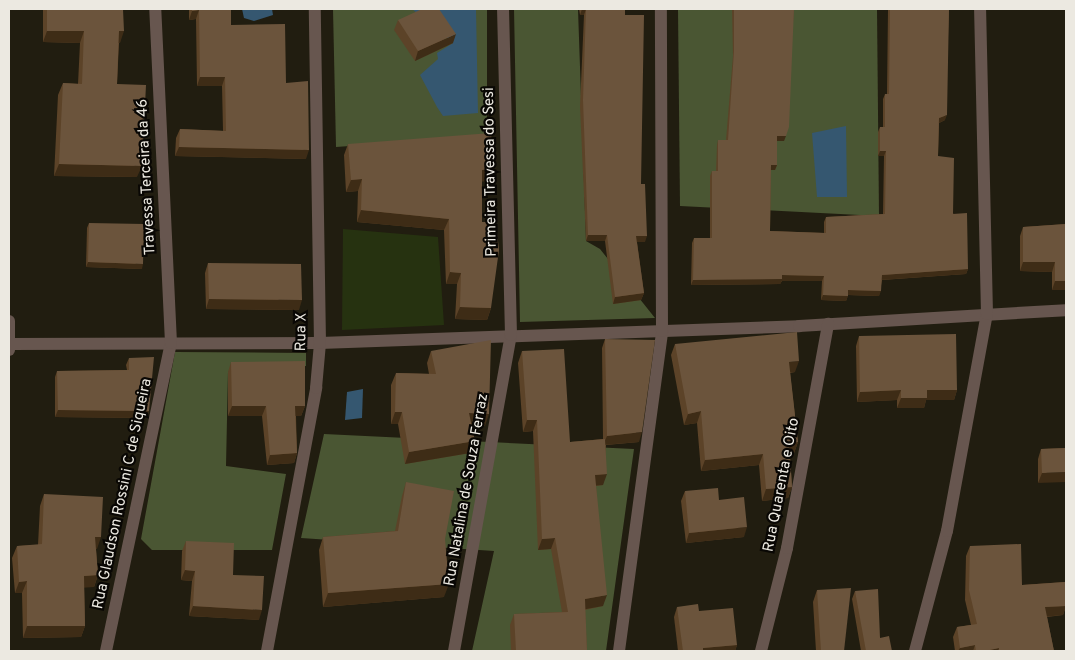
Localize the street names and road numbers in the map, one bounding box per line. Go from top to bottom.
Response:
street label: Primeira Travessa do Sesi [481,87,501,257]
street label: Travessa Terceira da 46 [134,98,160,256]
street label: Rua X [293,312,311,352]
street label: Rua Glaudson Rossini C de Siqueira [90,377,156,611]
street label: Rua Natalina de Souza Ferraz [441,392,493,588]
street label: Rua Quarenta e Oito [760,416,804,554]

